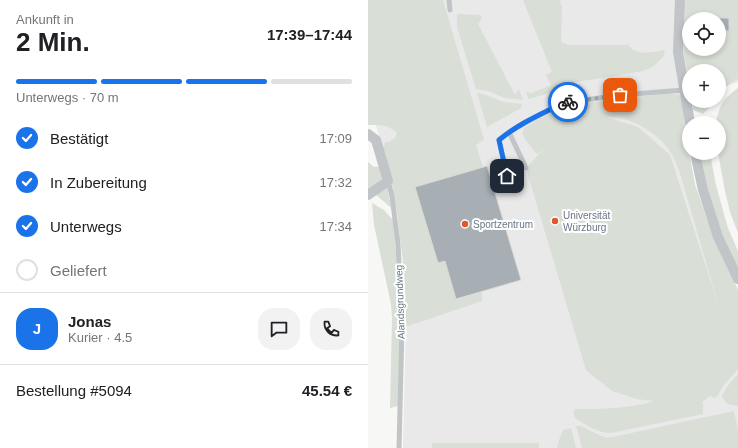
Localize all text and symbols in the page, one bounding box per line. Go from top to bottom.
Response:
text: Ankunft in [16,12,74,27]
map controls [682,12,726,160]
button: locate [682,12,726,56]
text: 17:39–17:44 [267,26,352,43]
text: 2 Min. [16,27,90,57]
button: + [682,64,726,108]
pin [603,78,637,112]
courier [548,82,588,122]
icon: bag [609,84,631,106]
text: Unterwegs · 70 m [16,90,119,105]
icon: bike [557,91,579,113]
button: − [682,116,726,160]
icon: check [16,127,38,149]
text: Bestätigt [50,130,108,147]
text: 17:09 [319,131,352,146]
pin [490,159,524,193]
icon: home [496,165,518,187]
icon: check [16,171,38,193]
text: In Zubereitung [50,174,147,191]
text: 17:32 [319,175,352,190]
place label: Universität Würzburg [563,210,610,233]
icon: check [16,215,38,237]
marker: Universität Würzburg [550,216,560,226]
text: Unterwegs [50,218,122,235]
text: 17:34 [319,219,352,234]
marker: Sportzentrum [460,219,470,229]
place label: Sportzentrum [473,219,533,230]
text: Geliefert [50,262,107,279]
street label: Alandsgrundweg [393,265,407,339]
button: chat [258,308,300,350]
button: phone [310,308,352,350]
text: Jonas [68,313,111,330]
text: J [33,320,41,337]
text: Kurier · 4.5 [68,330,132,345]
text: Bestellung #5094 [16,382,132,399]
text: 45.54 € [302,382,352,399]

